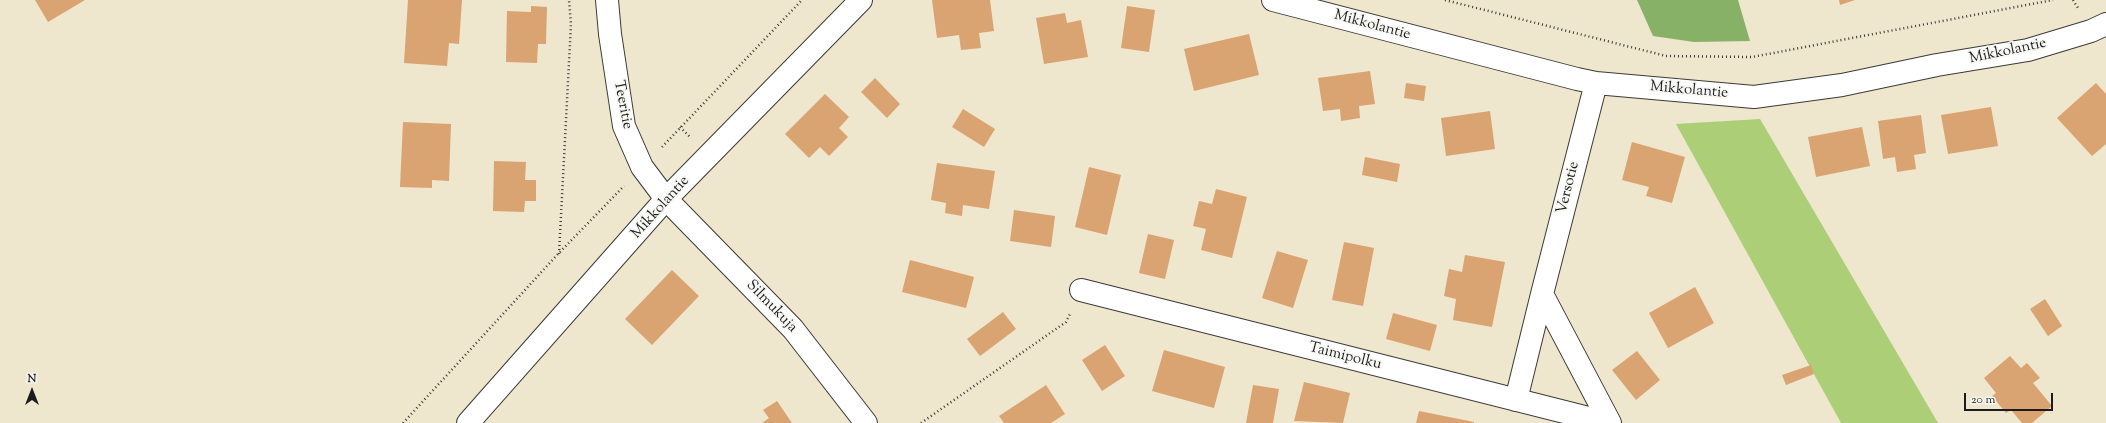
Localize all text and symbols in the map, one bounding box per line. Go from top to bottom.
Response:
street label: Mikkolantie [1332,7,1412,45]
street label: Mikkolantie [1968,35,2048,69]
street label: Teeritie [608,79,636,131]
street label: Mikkolantie [1649,79,1729,103]
street label: Versotie [1554,160,1584,216]
street label: Mikkolantie [628,173,694,243]
street label: Silmukuja [742,277,800,337]
street label: Taimipolku [1307,339,1383,375]
north arrow [12,371,52,411]
text: N [28,371,36,387]
scale bar [1966,385,2055,411]
text: 20 m [1971,391,1995,409]

